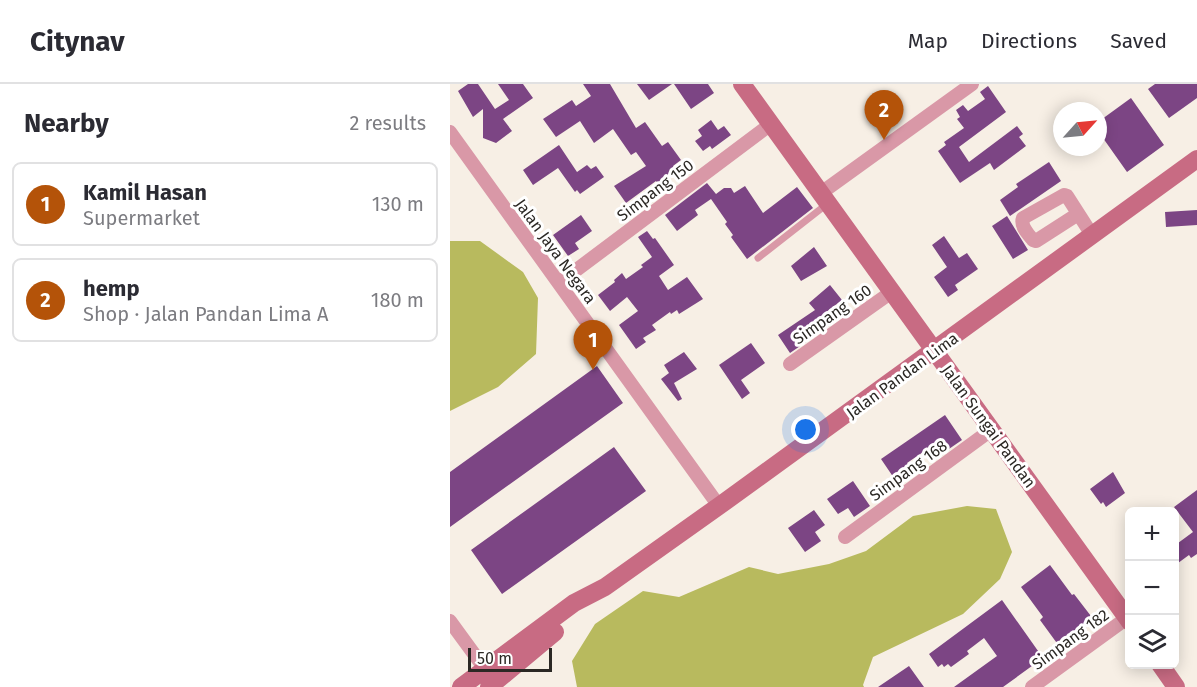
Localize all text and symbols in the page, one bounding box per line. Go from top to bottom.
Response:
text: Citynav [30,25,125,58]
text: Map [908,28,948,54]
text: Directions [981,28,1077,54]
text: Saved [1110,28,1167,54]
pin: 2 [864,91,904,140]
north arrow [1053,102,1107,156]
text: Nearby [24,108,109,139]
text: 2 results [349,111,426,135]
street label: Simpang 150 [613,155,697,225]
text: Kamil Hasan [83,179,207,206]
text: 1 [41,192,50,216]
text: 130 m [372,192,424,216]
street label: Jalan Jaya Negara [511,195,600,307]
text: Supermarket [83,206,200,230]
text: hemp [83,275,140,302]
street label: Simpang 160 [789,280,875,348]
text: 2 [40,288,51,312]
text: 180 m [371,288,424,312]
text: Shop · Jalan Pandan Lima A [83,302,328,326]
pin: 1 [574,320,612,370]
street label: Jalan Pandan Lima [843,328,962,422]
street label: Jalan Sungai Pandan [938,361,1040,491]
your location [791,415,820,444]
street label: Simpang 168 [866,436,951,505]
map controls [1125,507,1179,669]
button: + [1125,507,1179,561]
button: − [1125,561,1179,615]
street label: Simpang 182 [1028,605,1113,674]
button: layers [1125,615,1179,669]
scale bar [468,645,552,672]
text: 50 m [477,649,512,668]

